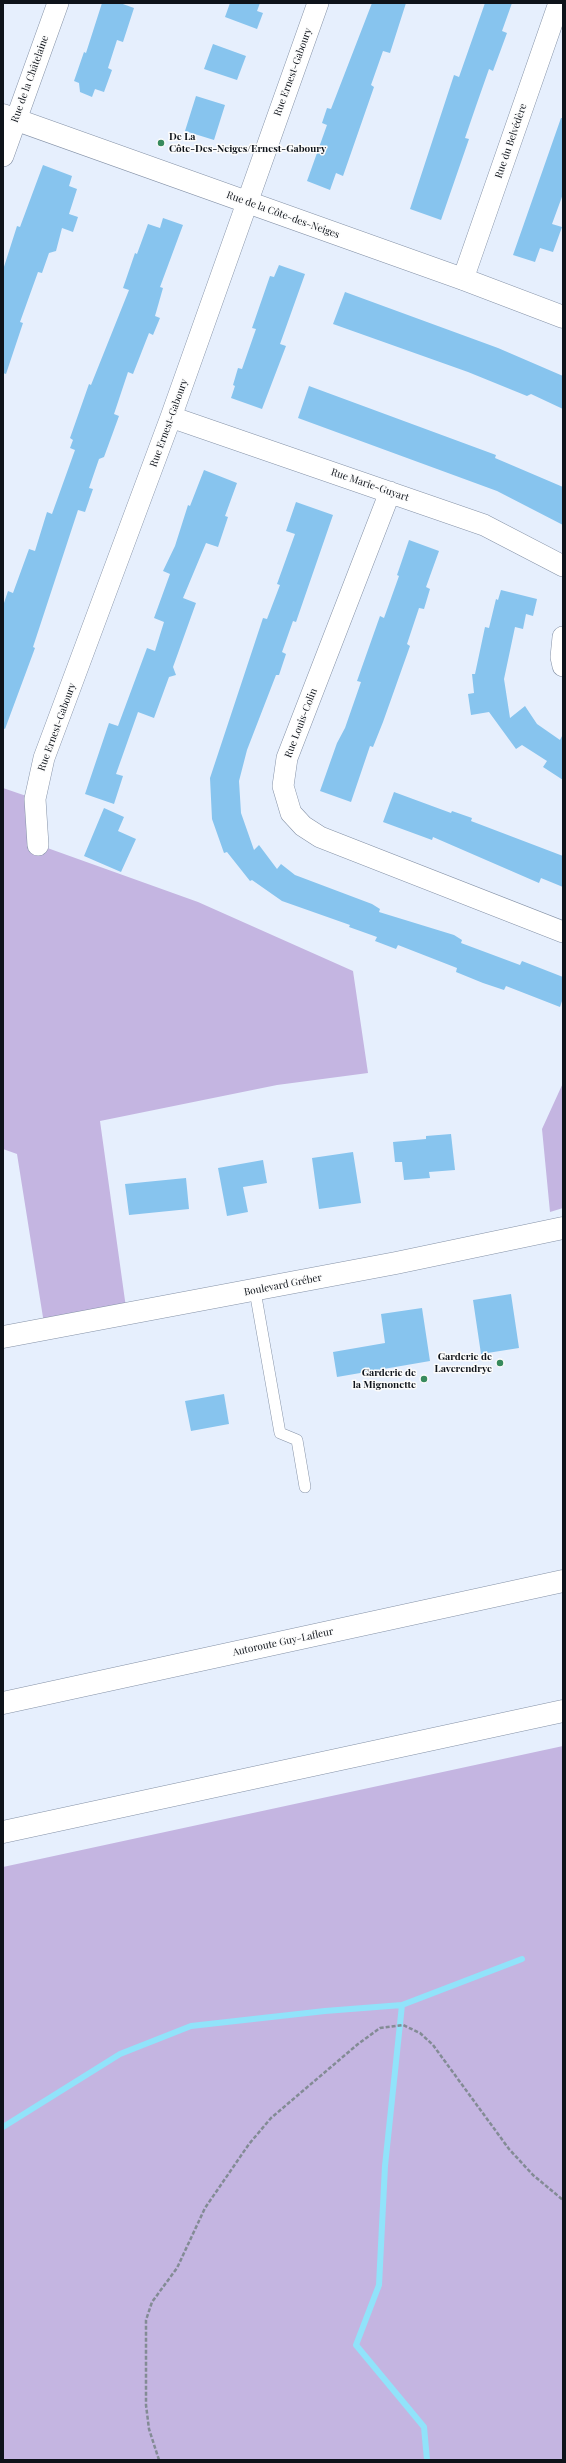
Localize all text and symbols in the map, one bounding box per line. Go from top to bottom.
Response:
street label: Rue Ernest-Gaboury [271,26,315,118]
street label: Rue de la Châtelaine [9,34,51,124]
street label: Rue du Belvédère [493,102,529,180]
place label: De La Côte-Des-Neiges/Ernest-Gaboury [169,131,326,154]
marker: De La Côte-Des-Neiges/Ernest-Gaboury [156,138,166,148]
street label: Rue de la Côte-des-Neiges [225,189,341,241]
street label: Rue Ernest-Gaboury [147,377,191,469]
street label: Rue Marie-Guyart [329,466,411,504]
street label: Rue Ernest-Gaboury [35,681,79,773]
street label: Rue Louis-Colin [282,687,320,759]
street label: Boulevard Gréber [243,1272,323,1298]
place label: Garderie de Laverendrye [435,1351,492,1374]
marker: Garderie de Laverendrye [495,1358,505,1368]
place label: Garderie de la Mignonette [353,1367,416,1390]
marker: Garderie de la Mignonette [419,1374,429,1384]
street label: Autoroute Guy-Lafleur [232,1625,334,1659]

